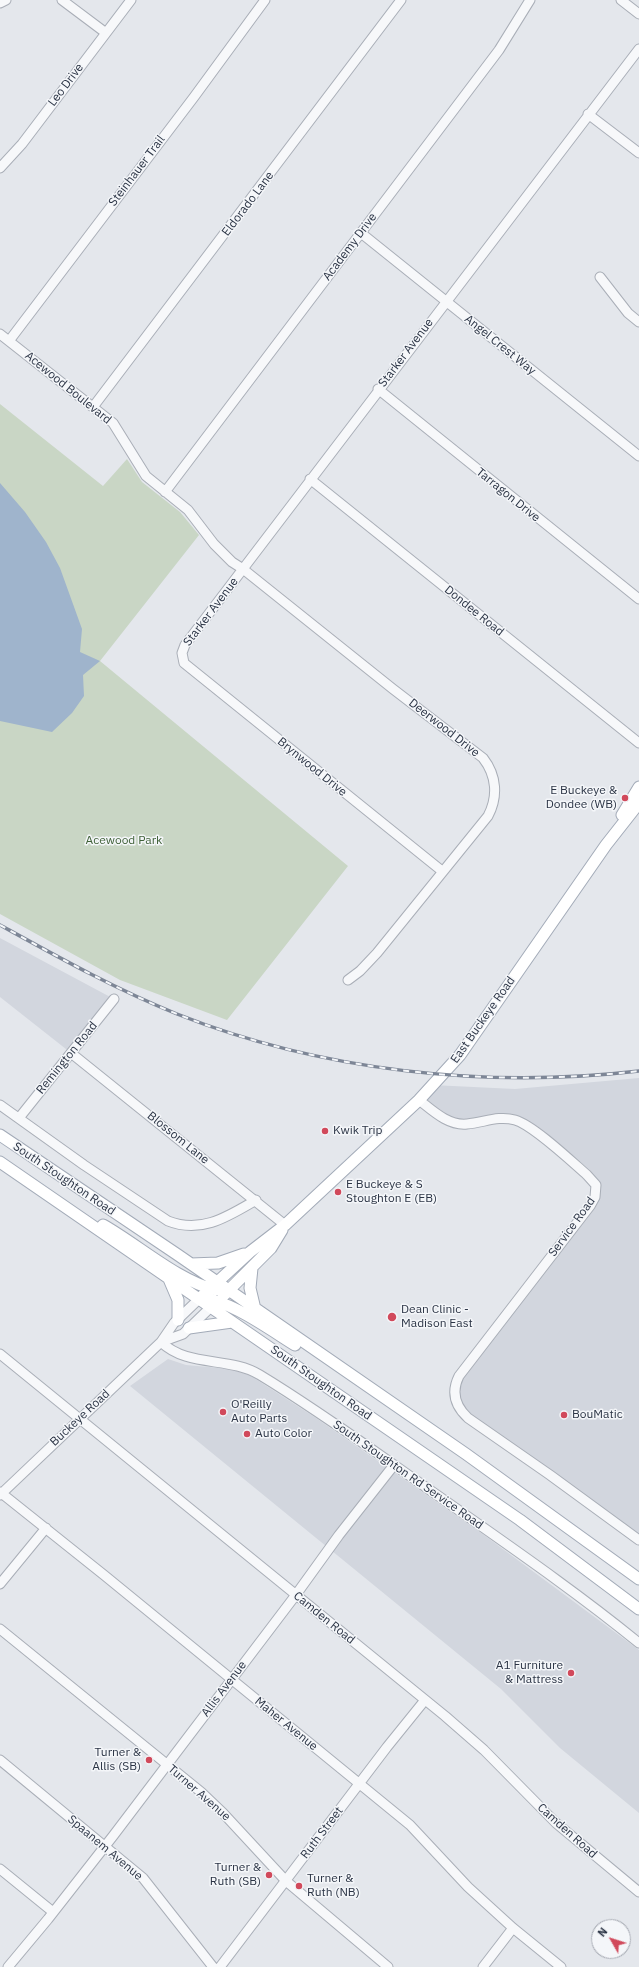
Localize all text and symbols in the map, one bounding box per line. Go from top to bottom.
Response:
street label: Leo Drive [45,61,87,109]
street label: Steinhauer Trail [106,133,168,209]
street label: Eldorado Lane [219,169,277,239]
street label: Academy Drive [320,210,380,284]
street label: Angel Crest Way [461,312,539,378]
street label: Starker Avenue [376,316,436,390]
street label: Acewood Boulevard [22,349,114,427]
street label: Tarragon Drive [473,465,543,525]
street label: Starker Avenue [181,575,241,649]
street label: Dondee Road [441,583,507,639]
street label: Deerwood Drive [406,696,482,760]
street label: Brynwood Drive [274,735,350,799]
place label: E Buckeye & Dondee (WB) [546,784,617,812]
marker: E Buckeye & Dondee (WB) [620,793,630,803]
park label: Acewood Park [86,834,162,848]
street label: East Buckeye Road [448,974,518,1066]
street label: Remington Road [33,1019,101,1097]
street label: Blossom Lane [144,1109,212,1167]
place label: Kwik Trip [333,1124,383,1138]
marker: Kwik Trip [320,1126,330,1136]
street label: South Stoughton Road [10,1139,118,1219]
place label: E Buckeye & S Stoughton E (EB) [346,1178,437,1206]
marker: E Buckeye & S Stoughton E (EB) [333,1187,343,1197]
street label: Service Road [546,1194,598,1260]
place label: Dean Clinic - Madison East [401,1303,473,1331]
marker: Dean Clinic - Madison East [386,1311,398,1323]
street label: South Stoughton Road [268,1343,374,1423]
street label: Buckeye Road [47,1387,113,1449]
place label: O'Reilly Auto Parts [231,1398,287,1426]
marker: O'Reilly Auto Parts [218,1407,228,1417]
place label: BouMatic [572,1408,623,1422]
marker: BouMatic [559,1410,569,1420]
street label: South Stoughton Rd Service Road [330,1417,486,1533]
place label: Auto Color [255,1427,312,1441]
marker: Auto Color [242,1429,252,1439]
street label: Camden Road [290,1589,358,1647]
street label: Allis Avenue [198,1658,250,1720]
place label: A1 Furniture & Mattress [496,1659,563,1687]
marker: A1 Furniture & Mattress [566,1668,576,1678]
street label: Maher Avenue [252,1694,320,1754]
place label: Turner & Allis (SB) [92,1746,141,1774]
marker: Turner & Allis (SB) [144,1755,154,1765]
street label: Turner Avenue [165,1762,233,1824]
street label: Camden Road [534,1801,600,1861]
street label: Ruth Street [298,1804,346,1862]
street label: Spaanem Avenue [65,1812,145,1884]
place label: Turner & Ruth (SB) [210,1861,261,1889]
marker: Turner & Ruth (SB) [264,1870,274,1880]
place label: Turner & Ruth (NB) [307,1872,360,1900]
marker: Turner & Ruth (NB) [294,1881,304,1891]
north arrow [591,1919,631,1959]
text: N [595,1925,610,1940]

